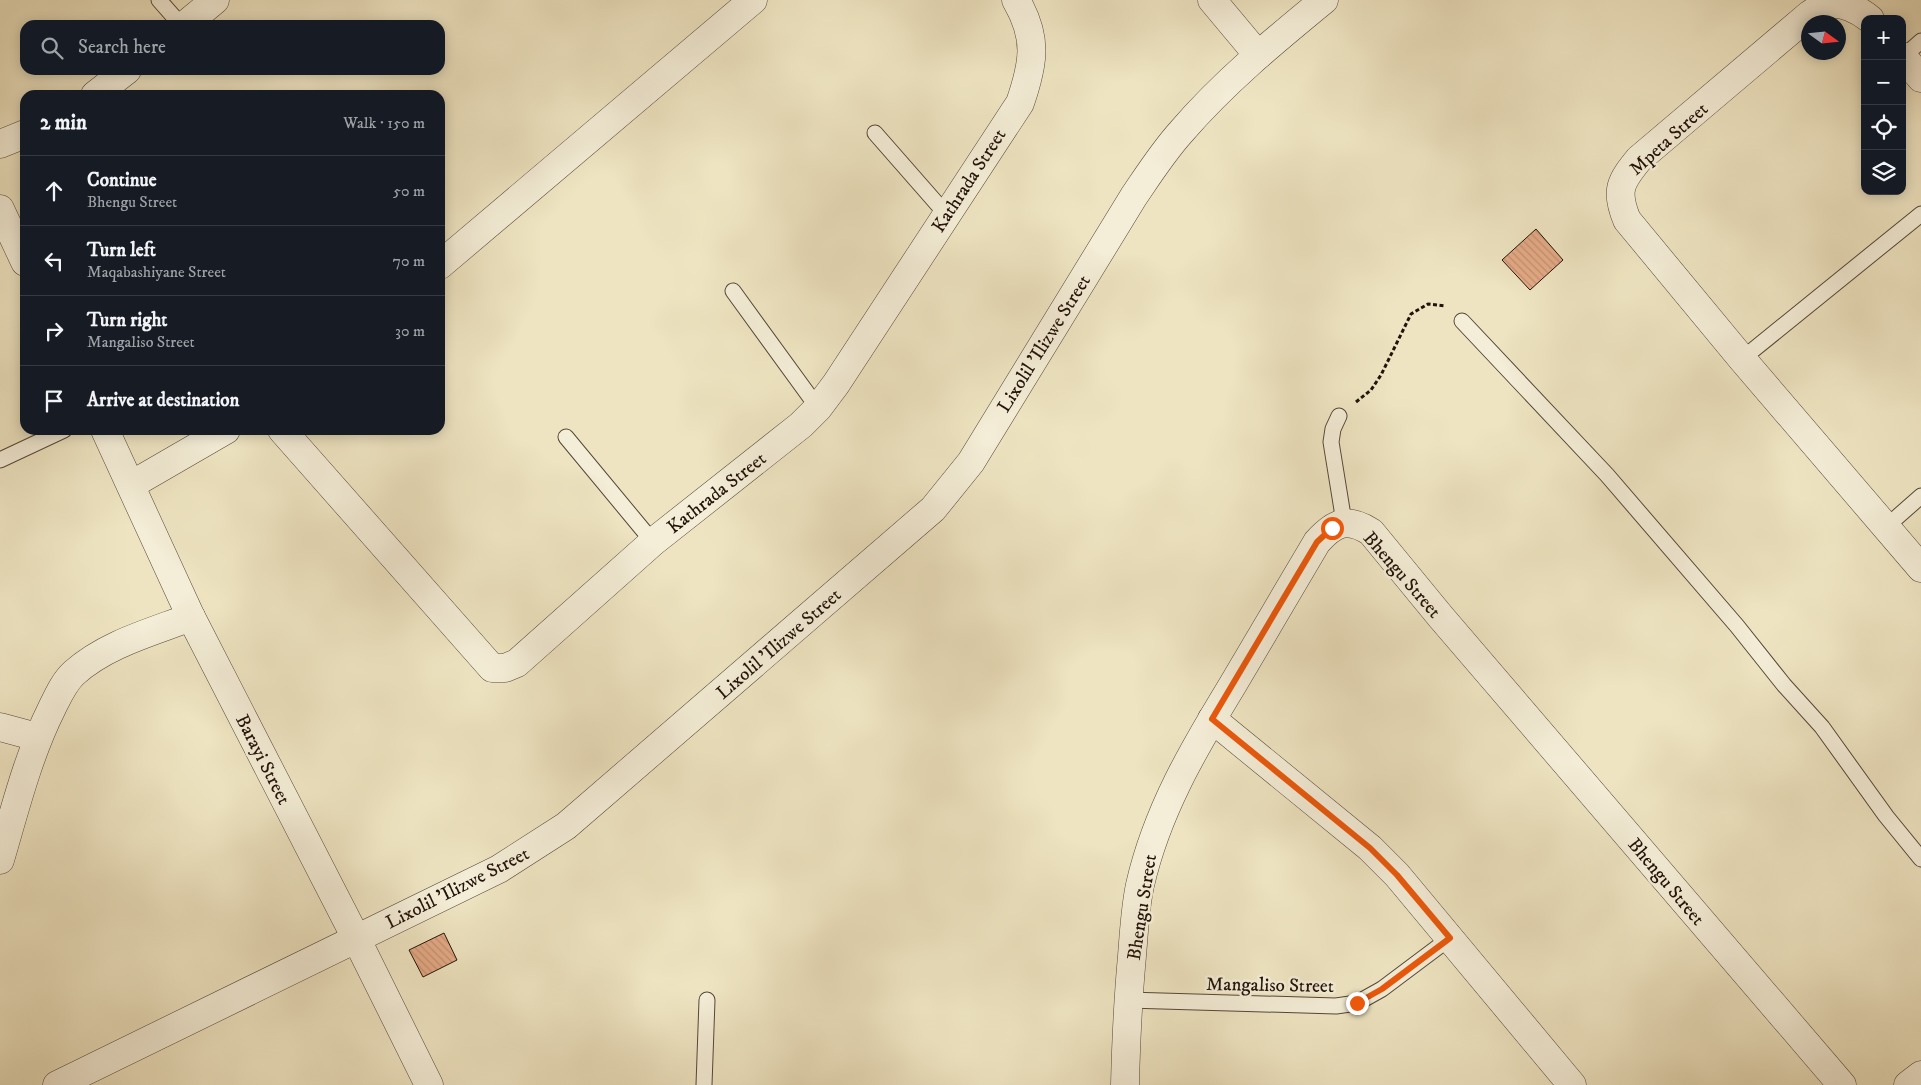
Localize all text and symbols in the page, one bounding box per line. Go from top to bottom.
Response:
north arrow [1801,15,1846,60]
map controls [1861,15,1906,195]
button: + [1861,15,1906,60]
search box [20,20,445,75]
icon: search [38,34,66,62]
text: Search here [78,36,166,59]
button: − [1861,60,1906,105]
street label: Mpeta Street [1625,98,1713,180]
button: locate [1861,105,1906,150]
text: 2 min [40,110,87,136]
text: Walk · 150 m [343,113,425,133]
street label: Kathrada Street [927,125,1011,237]
button: layers [1861,150,1906,195]
text: Continue [87,169,157,192]
icon: ahead [40,177,68,205]
text: 50 m [393,181,425,201]
text: Bhengu Street [87,192,177,212]
text: Turn left [87,239,156,262]
icon: left [40,247,68,275]
text: 70 m [393,251,425,271]
text: Maqabashiyane Street [87,262,226,282]
street label: Lixolil 'Ilizwe Street [993,271,1096,417]
text: Turn right [87,309,167,332]
icon: right [40,317,68,345]
text: 30 m [395,321,425,341]
text: Mangaliso Street [87,332,195,352]
icon: arrive [40,387,68,415]
text: Arrive at destination [87,389,239,412]
street label: Kathrada Street [663,447,771,539]
route start [1321,517,1344,540]
street label: Bhengu Street [1358,527,1446,623]
street label: Lixolil 'Ilizwe Street [712,584,846,705]
street label: Barayi Street [230,711,295,809]
street label: Bhengu Street [1623,834,1709,930]
street label: Lixolil 'Ilizwe Street [382,842,533,934]
street label: Bhengu Street [1123,853,1162,962]
street label: Mangaliso Street [1206,973,1334,998]
route end [1346,992,1369,1015]

